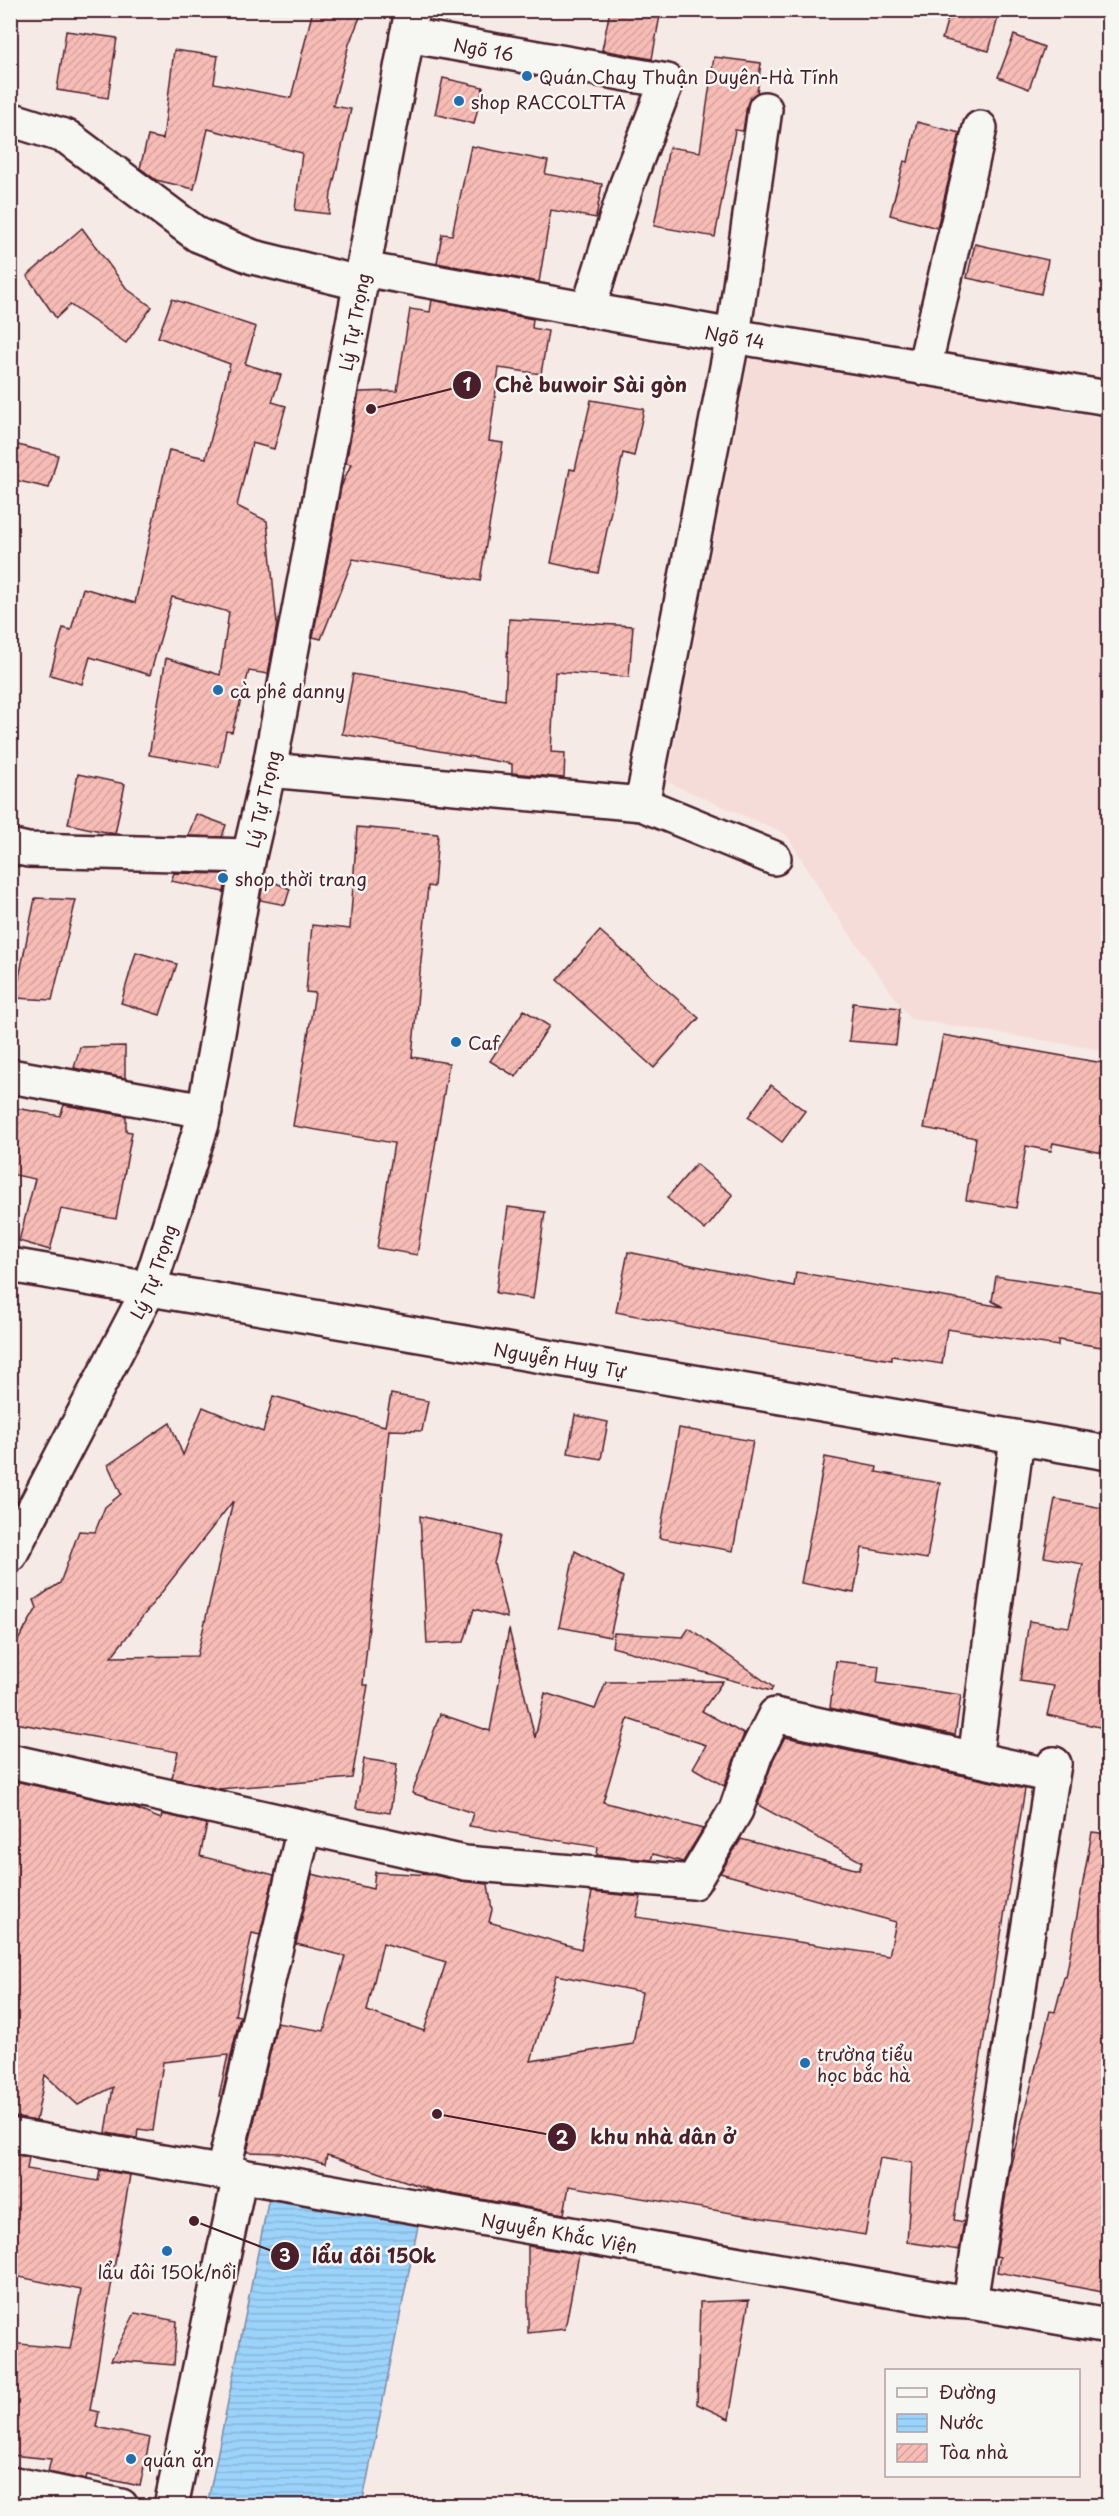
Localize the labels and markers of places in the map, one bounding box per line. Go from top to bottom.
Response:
place label: Quán Chay Thuận Duyên-Hà Tĩnh [539,63,839,90]
marker: Quán Chay Thuận Duyên-Hà Tĩnh [520,69,534,83]
place label: shop RACCOLTTA [471,88,626,115]
marker: shop RACCOLTTA [452,94,466,108]
callout: Chè buwoir Sài gòn [452,366,700,404]
place label: cà phê danny [230,677,345,704]
marker: cà phê danny [211,683,225,697]
place label: shop thời trang [235,865,367,892]
marker: shop thời trang [216,871,230,885]
place label: Caf [468,1029,501,1056]
marker: Caf [449,1035,463,1049]
place label: trường tiểu học bắc hà [817,2040,913,2088]
marker: trường tiểu học bắc hà [798,2056,812,2070]
callout: khu nhà dân ở [547,2118,748,2156]
callout: lẩu đôi 150k [270,2237,448,2275]
marker: lẩu đôi 150k/nồi [160,2244,174,2258]
place label: lẩu đôi 150k/nồi [97,2258,237,2285]
place label: quán ăn [143,2446,214,2473]
marker: quán ăn [124,2452,138,2466]

